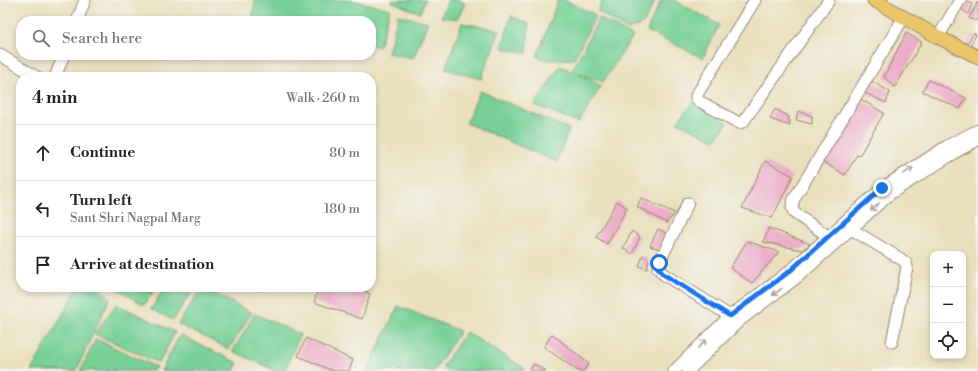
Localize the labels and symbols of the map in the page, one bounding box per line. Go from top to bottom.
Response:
one-way arrow [903,167,914,176]
route end [873,179,891,197]
one-way arrow [870,203,881,212]
route start [650,254,668,272]
one-way arrow [772,288,783,297]
one-way arrow [697,339,707,349]

